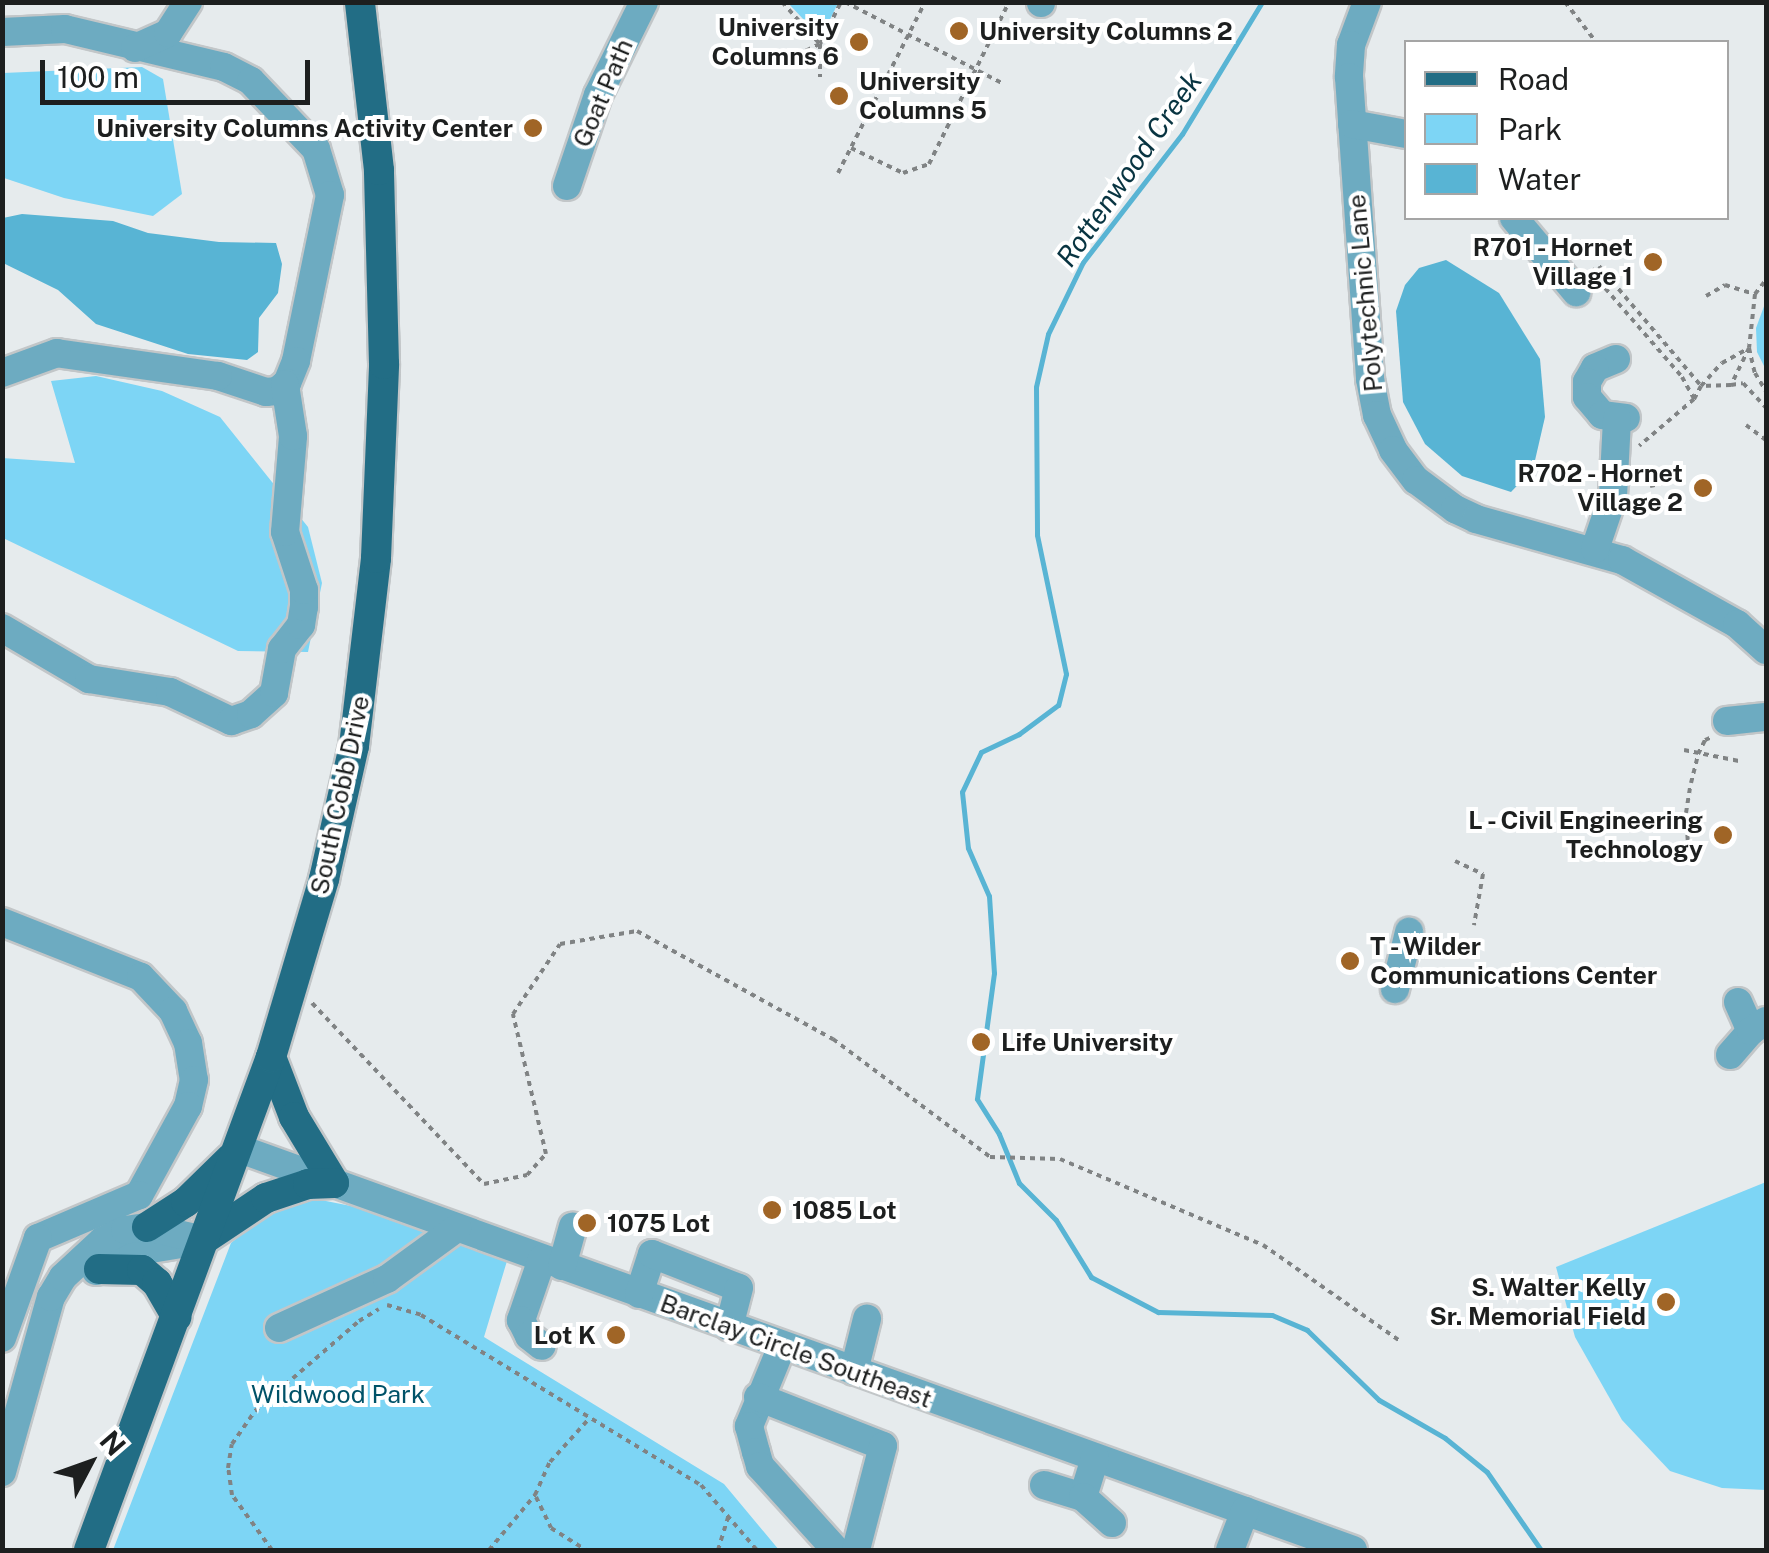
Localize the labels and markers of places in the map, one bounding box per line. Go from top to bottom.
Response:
place label: University Columns 6 [711,13,839,72]
place label: University Columns 2 [979,16,1233,46]
marker: University Columns 2 [948,20,970,42]
marker: University Columns 6 [848,31,870,53]
place label: University Columns 5 [859,67,987,126]
marker: University Columns 5 [828,85,850,107]
place label: University Columns Activity Center [95,113,513,143]
marker: University Columns Activity Center [522,117,544,139]
place label: R701 - Hornet Village 1 [1469,233,1633,292]
marker: R701 - Hornet Village 1 [1642,251,1664,273]
place label: R702 - Hornet Village 2 [1514,459,1683,518]
marker: R702 - Hornet Village 2 [1692,477,1714,499]
place label: L - Civil Engineering Technology [1465,806,1703,865]
marker: L - Civil Engineering Technology [1712,824,1734,846]
place label: T - Wilder Communications Center [1370,932,1657,991]
marker: T - Wilder Communications Center [1339,950,1361,972]
place label: Life University [1001,1027,1173,1057]
marker: Life University [970,1031,992,1053]
place label: 1085 Lot [792,1195,897,1225]
marker: 1085 Lot [761,1199,783,1221]
place label: 1075 Lot [607,1208,710,1238]
marker: 1075 Lot [576,1212,598,1234]
place label: S. Walter Kelly Sr. Memorial Field [1429,1273,1646,1332]
marker: S. Walter Kelly Sr. Memorial Field [1655,1291,1677,1313]
place label: Lot K [534,1320,596,1350]
marker: Lot K [605,1324,627,1346]

